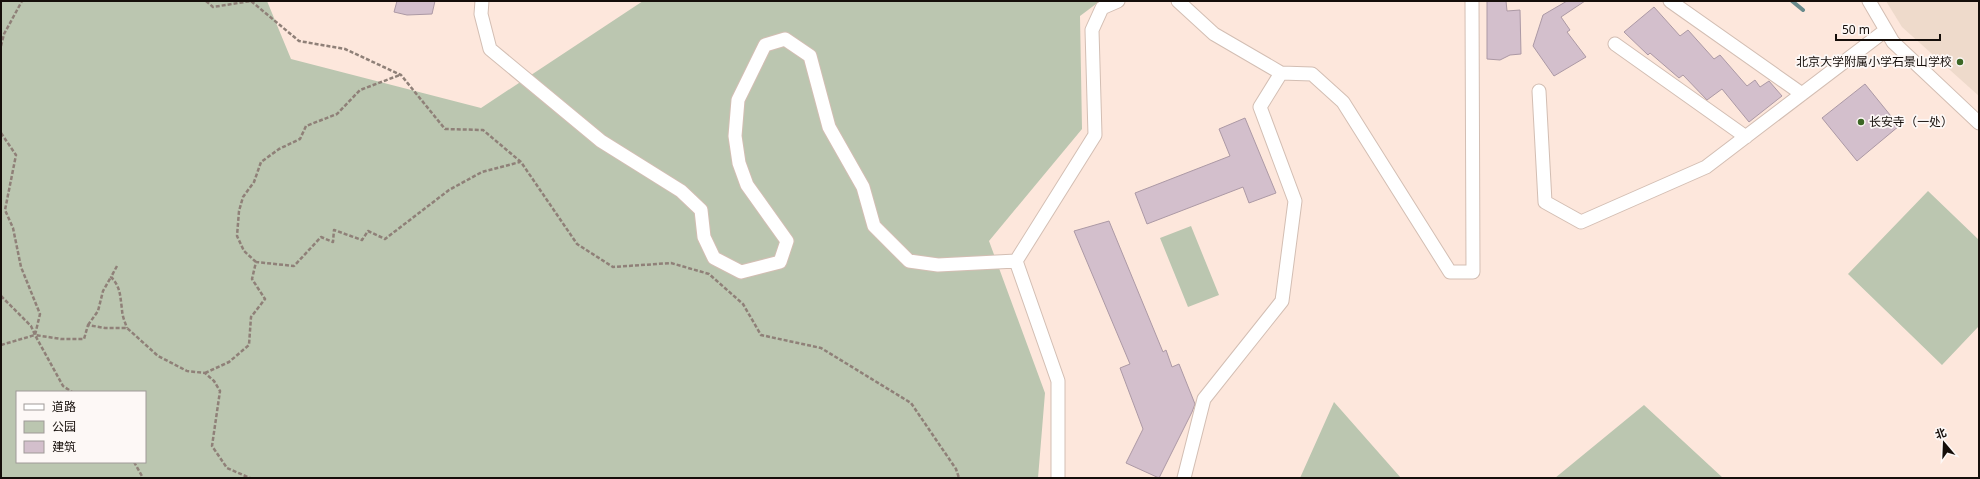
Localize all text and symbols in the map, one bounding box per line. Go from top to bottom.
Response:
scale bar [1836,16,1940,42]
text: 50 m [1842,21,1870,38]
place label: 北京大学附属小学石景山学校 [1796,53,1952,70]
marker: 北京大学附属小学石景山学校 [1955,57,1965,67]
place label: 长安寺（一处） [1869,113,1953,130]
marker: 长安寺（一处） [1856,117,1866,127]
legend [16,391,146,463]
text: 道路 [52,398,76,415]
text: 公园 [52,418,76,435]
north arrow [1924,423,1964,463]
text: 北 [1933,424,1948,442]
text: 建筑 [52,438,76,455]

